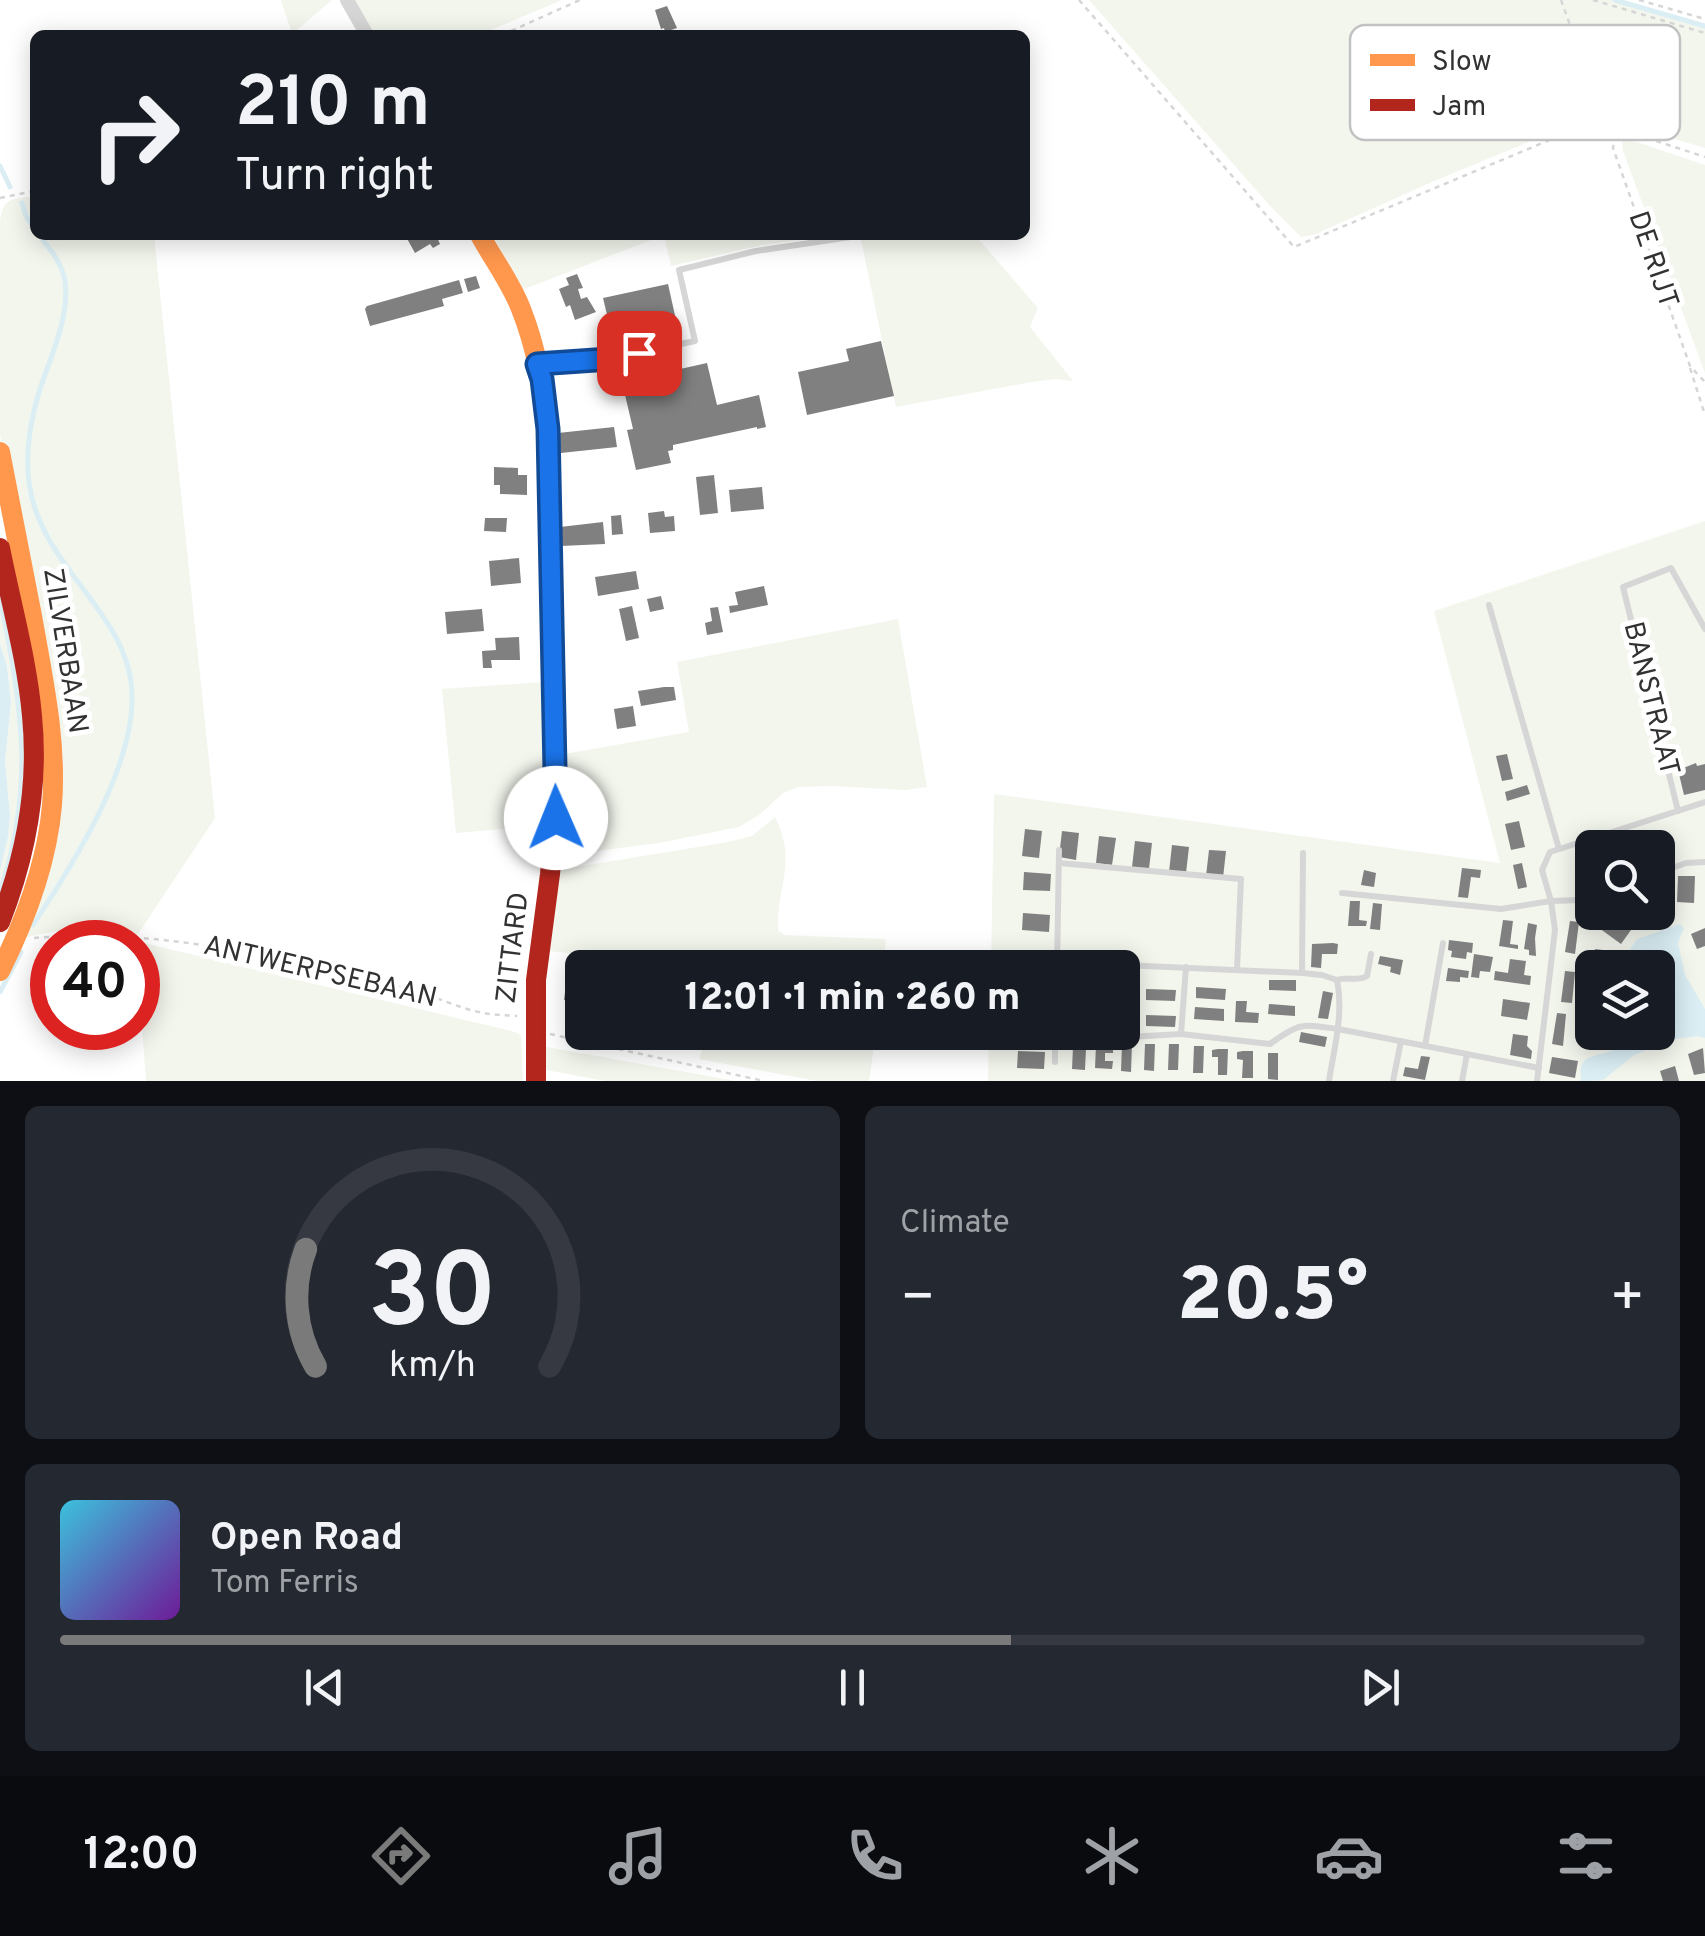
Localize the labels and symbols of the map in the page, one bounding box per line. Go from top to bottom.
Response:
legend [1350,25,1680,140]
text: Slow [1432,45,1491,81]
text: Jam [1432,90,1486,126]
street label: DE RIJT [1619,207,1685,313]
pin [597,311,682,396]
street label: ZILVERBAAN [33,566,95,736]
street label: BANSTRAAT [1613,618,1687,780]
position arrow [504,766,608,870]
street label: ZITTARD [489,890,539,1006]
speed limit sign: 40 [30,920,160,1050]
street label: ANTWERPSEBAAN [200,929,440,1017]

